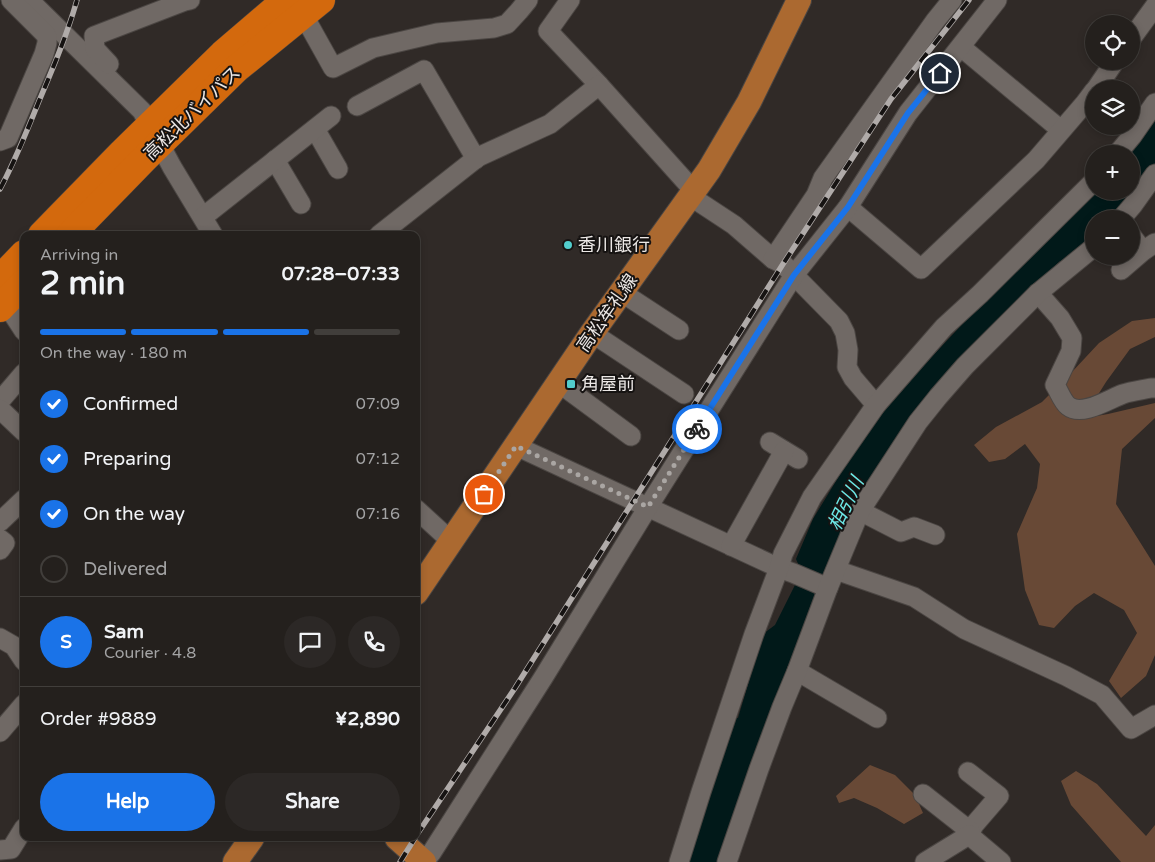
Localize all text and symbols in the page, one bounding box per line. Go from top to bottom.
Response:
map controls [1085,15,1140,265]
button: locate [1085,15,1140,70]
pin [919,52,961,94]
icon: home [926,59,954,87]
street label: 高松北バイパス [139,61,245,165]
button: layers [1085,80,1140,135]
button: + [1085,145,1140,200]
button: − [1085,210,1140,265]
place label: 香川銀行 [578,234,650,256]
marker: 香川銀行 [562,239,574,251]
text: Arriving in [40,245,118,265]
text: 07:28–07:33 [282,263,400,285]
text: 2 min [40,265,125,303]
street label: 高松牟礼線 [572,270,642,356]
text: On the way · 180 m [40,343,187,363]
place label: 角屋前 [581,373,635,395]
marker: 角屋前 [565,378,577,390]
icon: check [40,390,68,418]
text: Confirmed [83,393,178,415]
text: 07:09 [356,394,400,414]
courier [672,404,722,454]
icon: bike [683,415,711,443]
icon: check [40,445,68,473]
text: Preparing [83,448,172,470]
text: 07:12 [356,449,400,469]
water label: 相引川 [824,472,869,534]
pin [463,473,505,515]
icon: bag [470,480,498,508]
icon: check [40,500,68,528]
text: On the way [83,503,185,525]
text: 07:16 [356,504,400,524]
text: Delivered [83,558,168,580]
button: chat [284,616,336,668]
button: phone [348,616,400,668]
text: Sam [104,621,144,643]
text: S [60,631,72,653]
text: Courier · 4.8 [104,643,196,663]
text: Order #9889 [40,708,157,730]
text: ¥2,890 [335,708,400,730]
button: Help [40,773,215,831]
button: Share [225,773,400,831]

